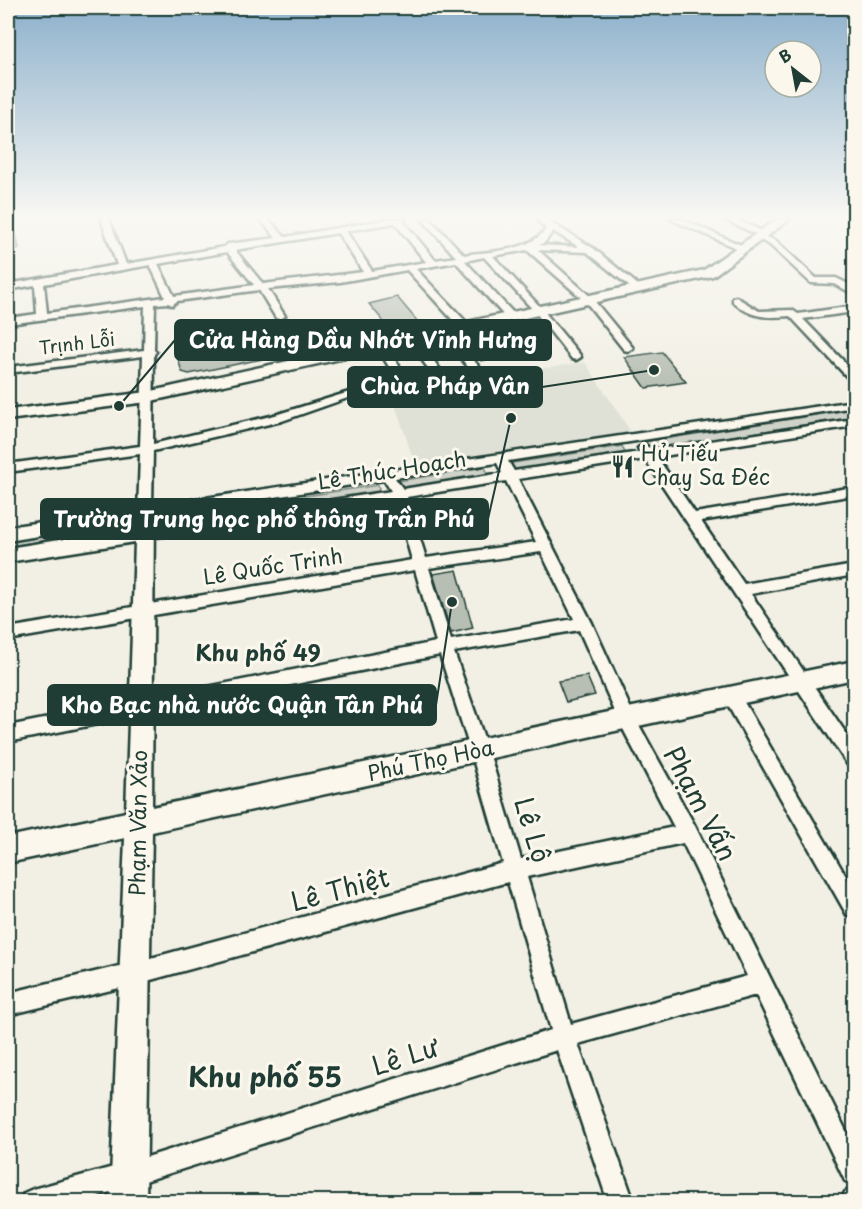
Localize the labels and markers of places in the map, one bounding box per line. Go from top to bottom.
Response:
callout: Cửa Hàng Dầu Nhớt Vĩnh Hưng [175,320,551,360]
callout: Chùa Pháp Vân [348,367,542,407]
place label: Hủ Tiếu Chay Sa Đéc [641,436,770,492]
restaurant icon: Hủ Tiếu Chay Sa Đéc [610,453,636,479]
callout: Trường Trung học phổ thông Trần Phú [41,499,488,539]
callout: Kho Bạc nhà nước Quận Tân Phú [48,685,436,725]

